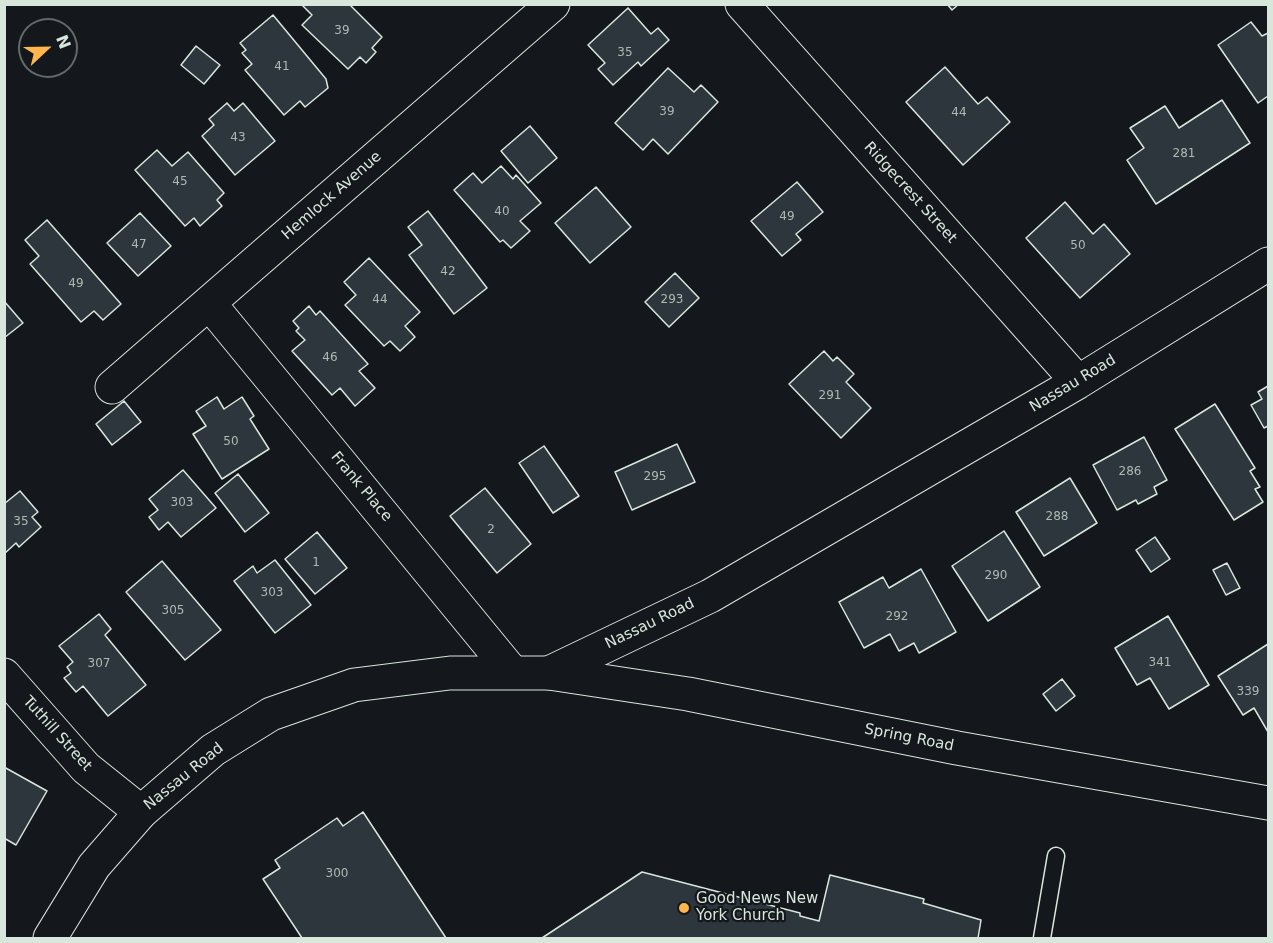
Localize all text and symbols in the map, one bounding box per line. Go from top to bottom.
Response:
north arrow [18,18,78,78]
house number: 39 [334,24,350,38]
text: N [52,32,75,52]
house number: 35 [617,46,633,60]
house number: 41 [274,60,290,74]
house number: 39 [659,105,675,119]
house number: 44 [951,106,967,120]
house number: 43 [230,131,246,145]
street label: Ridgecrest Street [860,139,960,247]
house number: 281 [1173,147,1195,161]
street label: Hemlock Avenue [279,148,385,244]
house number: 45 [172,175,188,189]
house number: 40 [494,205,510,219]
house number: 49 [779,210,795,224]
house number: 47 [131,238,147,252]
house number: 50 [1070,239,1086,253]
house number: 42 [440,265,456,279]
house number: 49 [68,277,84,291]
house number: 44 [372,293,388,307]
house number: 293 [661,293,683,307]
house number: 46 [322,351,338,365]
street label: Nassau Road [1027,351,1119,417]
house number: 291 [819,389,841,403]
house number: 50 [223,435,239,449]
street label: Frank Place [327,448,395,526]
house number: 286 [1119,465,1141,479]
house number: 295 [644,470,666,484]
house number: 303 [171,496,193,510]
house number: 288 [1046,510,1068,524]
house number: 35 [13,515,29,529]
house number: 2 [487,523,495,537]
house number: 1 [312,556,320,570]
house number: 290 [985,569,1007,583]
house number: 303 [261,586,283,600]
street label: Nassau Road [602,595,698,653]
house number: 305 [162,604,184,618]
house number: 292 [886,610,908,624]
house number: 341 [1149,656,1171,670]
house number: 307 [88,657,110,671]
house number: 339 [1237,685,1259,699]
street label: Tuthill Street [19,693,95,775]
street label: Spring Road [863,721,955,755]
street label: Nassau Road [141,739,227,815]
house number: 300 [326,867,348,881]
place label: Good News New York Church [696,890,818,925]
marker: Good News New York Church [677,901,691,915]

